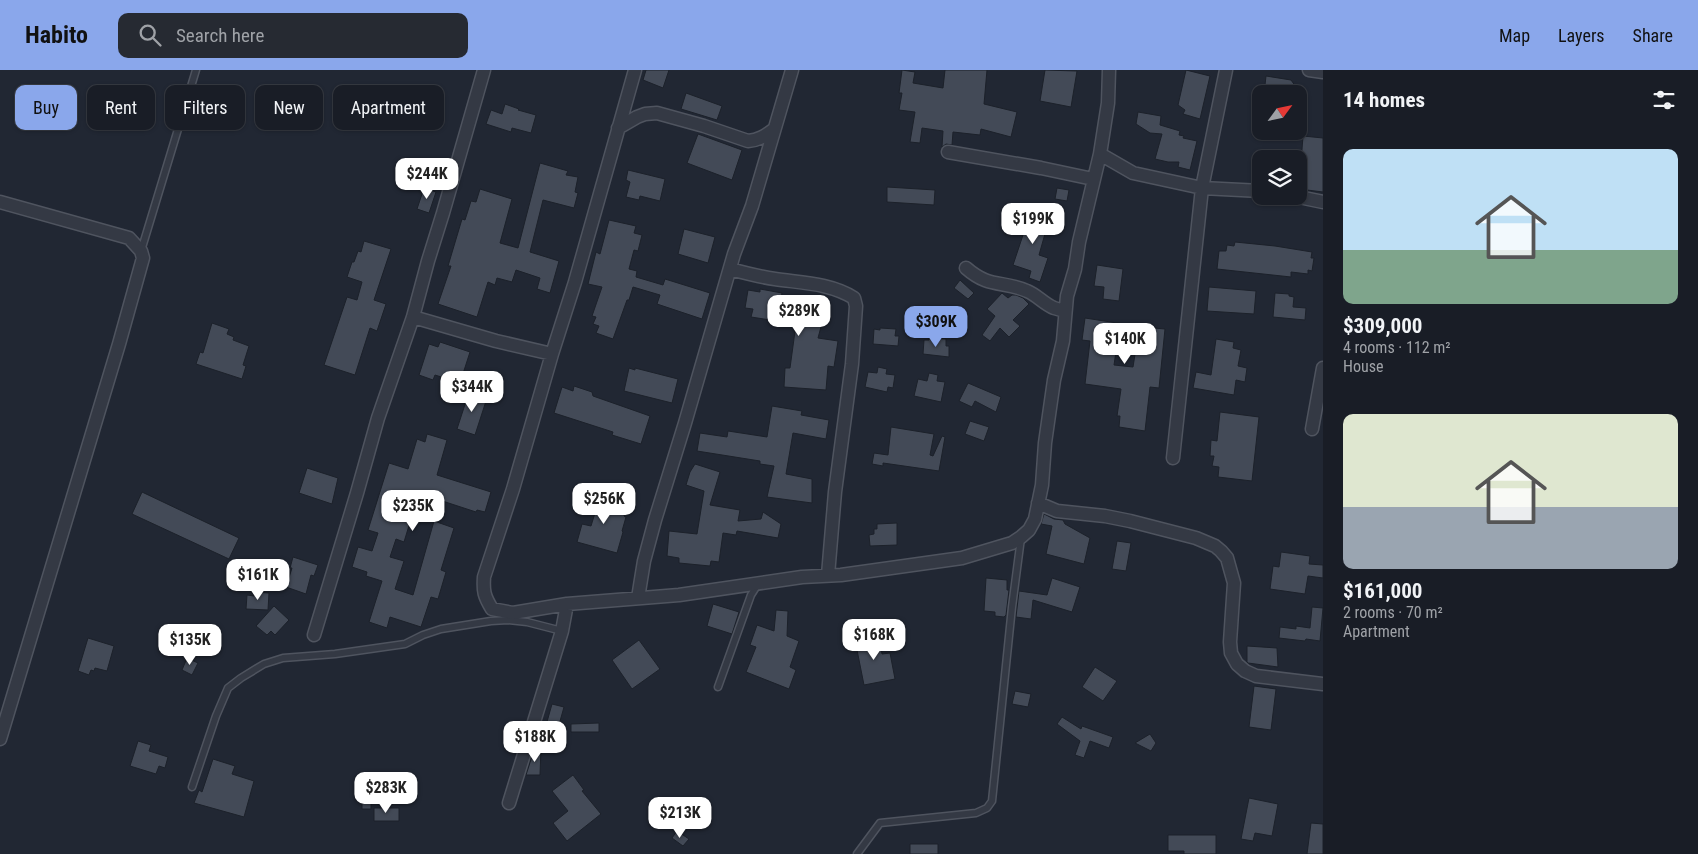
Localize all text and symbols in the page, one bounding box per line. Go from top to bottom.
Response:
search box [118,13,468,58]
text: Habito [25,21,88,49]
icon: search [136,21,164,49]
text: Search here [176,24,264,47]
text: Map [1499,25,1530,46]
text: Layers [1558,25,1605,46]
text: Share [1633,25,1673,46]
chip: Buy [15,85,77,130]
chip: Rent [87,85,155,130]
chip: Filters [165,85,245,130]
chip: New [255,85,323,130]
chip: Apartment [333,85,444,130]
north arrow [1252,85,1308,140]
map controls [1252,85,1307,205]
icon: filters [1650,86,1678,114]
text: 14 homes [1343,88,1425,112]
button: layers [1252,150,1307,205]
pin: $244K [392,158,462,200]
text: $244K [406,164,448,183]
icon: home [1466,182,1556,272]
pin: $199K [998,202,1068,245]
text: $199K [1012,209,1054,228]
pin: $289K [764,294,834,337]
text: $289K [778,301,820,320]
pin: $309K [901,306,971,348]
text: $309K [915,312,957,331]
text: $309,000 [1343,314,1422,338]
pin: $140K [1090,322,1160,365]
text: $140K [1104,329,1146,348]
text: 4 rooms · 112 m² [1343,338,1451,357]
text: House [1343,357,1383,376]
pin: $344K [437,370,507,413]
text: $344K [451,377,493,396]
icon: home [1466,447,1556,537]
pin: $256K [569,482,639,525]
text: $256K [583,489,625,508]
pin: $235K [378,490,448,532]
text: $235K [392,496,434,515]
pin: $161K [223,558,293,601]
text: $161K [237,565,279,584]
text: $161,000 [1343,579,1422,603]
text: 2 rooms · 70 m² [1343,603,1443,622]
pin: $168K [839,618,909,661]
text: Apartment [1343,622,1410,641]
pin: $135K [155,624,225,666]
text: $168K [853,625,895,644]
text: $135K [169,630,211,649]
pin: $188K [500,720,570,763]
text: $188K [514,727,556,746]
pin: $283K [351,772,421,814]
text: $283K [365,778,407,797]
pin: $213K [645,796,715,839]
text: $213K [659,803,701,822]

